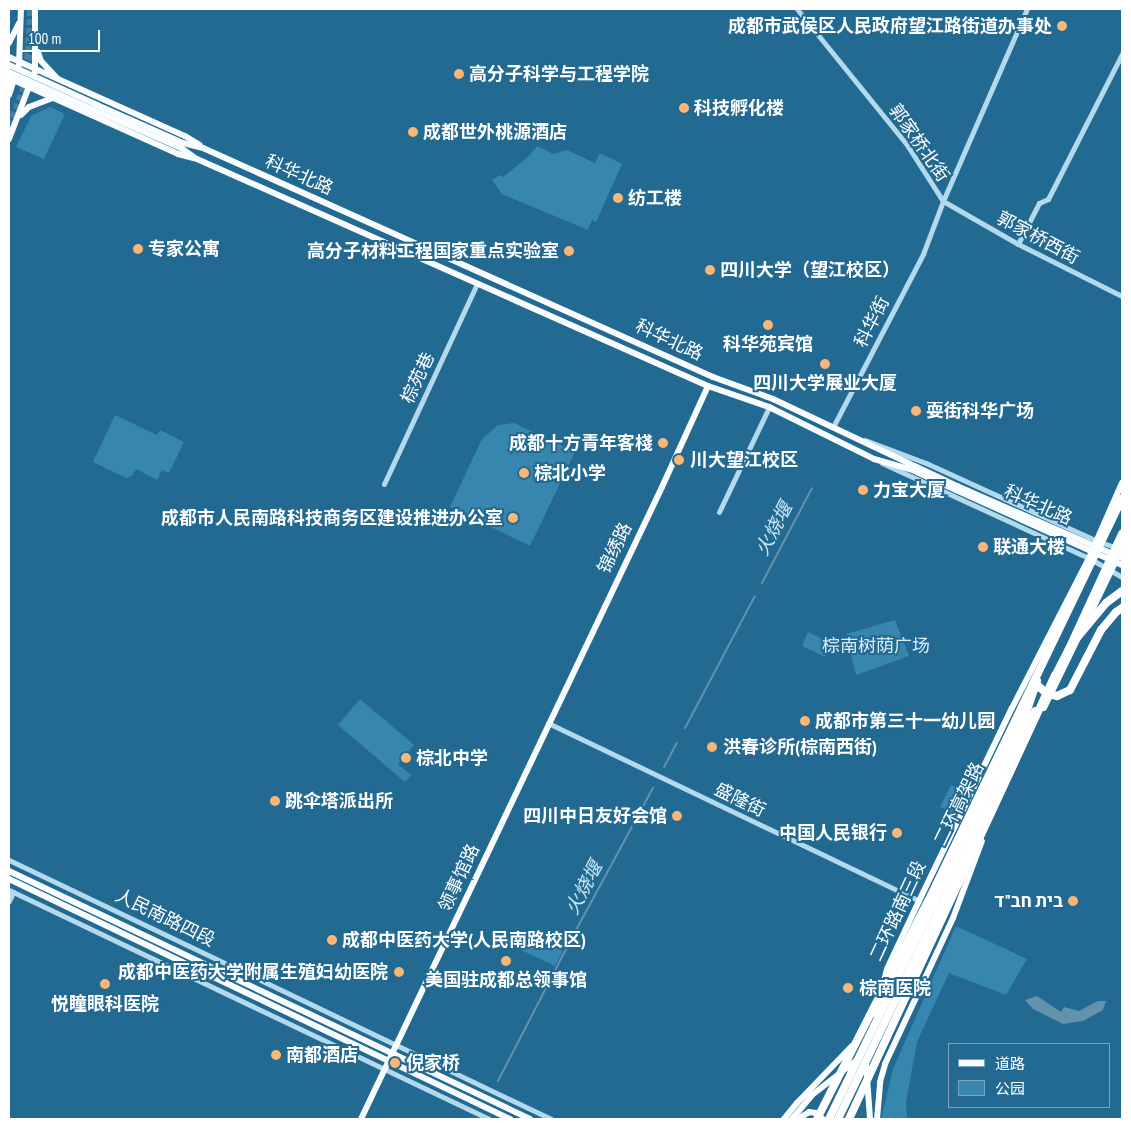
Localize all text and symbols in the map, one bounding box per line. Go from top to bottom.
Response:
place label: 成都市武侯区人民政府望江路街道办事处 [728,15,1052,37]
scale bar [22,20,102,52]
marker: 成都市武侯区人民政府望江路街道办事处 [1056,20,1068,32]
text: 100 m [28,29,61,48]
place label: 高分子科学与工程学院 [469,63,649,85]
marker: 高分子科学与工程学院 [453,68,465,80]
place label: 科技孵化楼 [694,97,784,119]
street label: 郭家桥北街 [884,100,954,186]
marker: 科技孵化楼 [678,102,690,114]
place label: 成都世外桃源酒店 [423,121,567,143]
marker: 成都世外桃源酒店 [407,126,419,138]
street label: 科华北路 [262,150,336,200]
place label: 纺工楼 [628,187,682,209]
marker: 纺工楼 [612,192,624,204]
street label: 郭家桥西街 [993,207,1083,269]
place label: 专家公寓 [148,238,220,260]
place label: 高分子材料工程国家重点实验室 [307,240,559,262]
marker: 专家公寓 [132,243,144,255]
marker: 高分子材料工程国家重点实验室 [563,245,575,257]
place label: 四川大学（望江校区） [720,259,900,281]
marker: 四川大学（望江校区） [704,264,716,276]
street label: 科华街 [850,293,894,351]
street label: 科华北路 [632,315,706,365]
marker: 科华苑宾馆 [762,319,774,331]
place label: 科华苑宾馆 [723,333,813,355]
street label: 棕苑巷 [397,349,439,407]
marker: 四川大学展业大厦 [819,358,831,370]
place label: 四川大学展业大厦 [753,372,897,394]
place label: 耍街科华广场 [926,400,1034,422]
marker: 耍街科华广场 [910,405,922,417]
place label: 成都十方青年客棧 [509,432,653,454]
marker: 成都十方青年客棧 [657,437,669,449]
place label: 川大望江校区 [690,449,798,471]
marker: 川大望江校区 [672,453,686,467]
place label: 棕北小学 [534,462,606,484]
marker: 棕北小学 [518,467,530,479]
place label: 力宝大厦 [873,479,945,501]
street label: 科华北路 [1001,480,1075,530]
marker: 力宝大厦 [857,484,869,496]
water label: 火烧堰 [751,498,797,560]
place label: 成都市人民南路科技商务区建设推进办公室 [161,507,503,529]
marker: 成都市人民南路科技商务区建设推进办公室 [507,512,519,524]
street label: 锦绣路 [593,519,637,577]
place label: 联通大楼 [993,536,1065,558]
marker: 联通大楼 [977,541,989,553]
park label: 棕南树荫广场 [822,635,930,657]
place label: 成都市第三十一幼儿园 [815,710,995,732]
marker: 成都市第三十一幼儿园 [799,715,811,727]
place label: 洪春诊所(棕南西街) [723,736,877,758]
marker: 洪春诊所(棕南西街) [705,740,719,754]
place label: 棕北中学 [416,747,488,769]
marker: 棕北中学 [400,752,412,764]
street label: 二环高架路 [930,759,988,849]
street label: 盛隆街 [711,778,769,822]
place label: 跳伞塔派出所 [285,790,393,812]
marker: 跳伞塔派出所 [269,795,281,807]
place label: 四川中日友好会馆 [523,805,667,827]
marker: 四川中日友好会馆 [671,810,683,822]
place label: 中国人民银行 [779,822,887,844]
marker: 中国人民银行 [891,827,903,839]
street label: 领事馆路 [434,841,484,915]
water label: 火烧堰 [561,857,607,919]
street label: 二环路南三段 [865,857,931,965]
street label: 人民南路四段 [112,885,218,951]
place label: בית חב"ד [994,890,1063,912]
marker: בית חב"ד [1067,895,1079,907]
place label: 成都中医药大学(人民南路校区) [342,929,586,951]
marker: 成都中医药大学(人民南路校区) [326,934,338,946]
marker: 美国驻成都总领事馆 [500,955,512,967]
place label: 成都中医药大学附属生殖妇幼医院 [118,961,388,983]
marker: 成都中医药大学附属生殖妇幼医院 [392,965,406,979]
place label: 美国驻成都总领事馆 [425,969,587,991]
marker: 悦瞳眼科医院 [98,977,112,991]
place label: 棕南医院 [859,977,931,999]
marker: 棕南医院 [841,981,855,995]
place label: 悦瞳眼科医院 [51,993,159,1015]
legend [948,1043,1111,1108]
place label: 南都酒店 [286,1044,358,1066]
marker: 南都酒店 [270,1049,282,1061]
place label: 倪家桥 [406,1052,460,1074]
text: 道路 [995,1054,1025,1073]
marker: 倪家桥 [388,1056,402,1070]
text: 公园 [995,1079,1025,1098]

